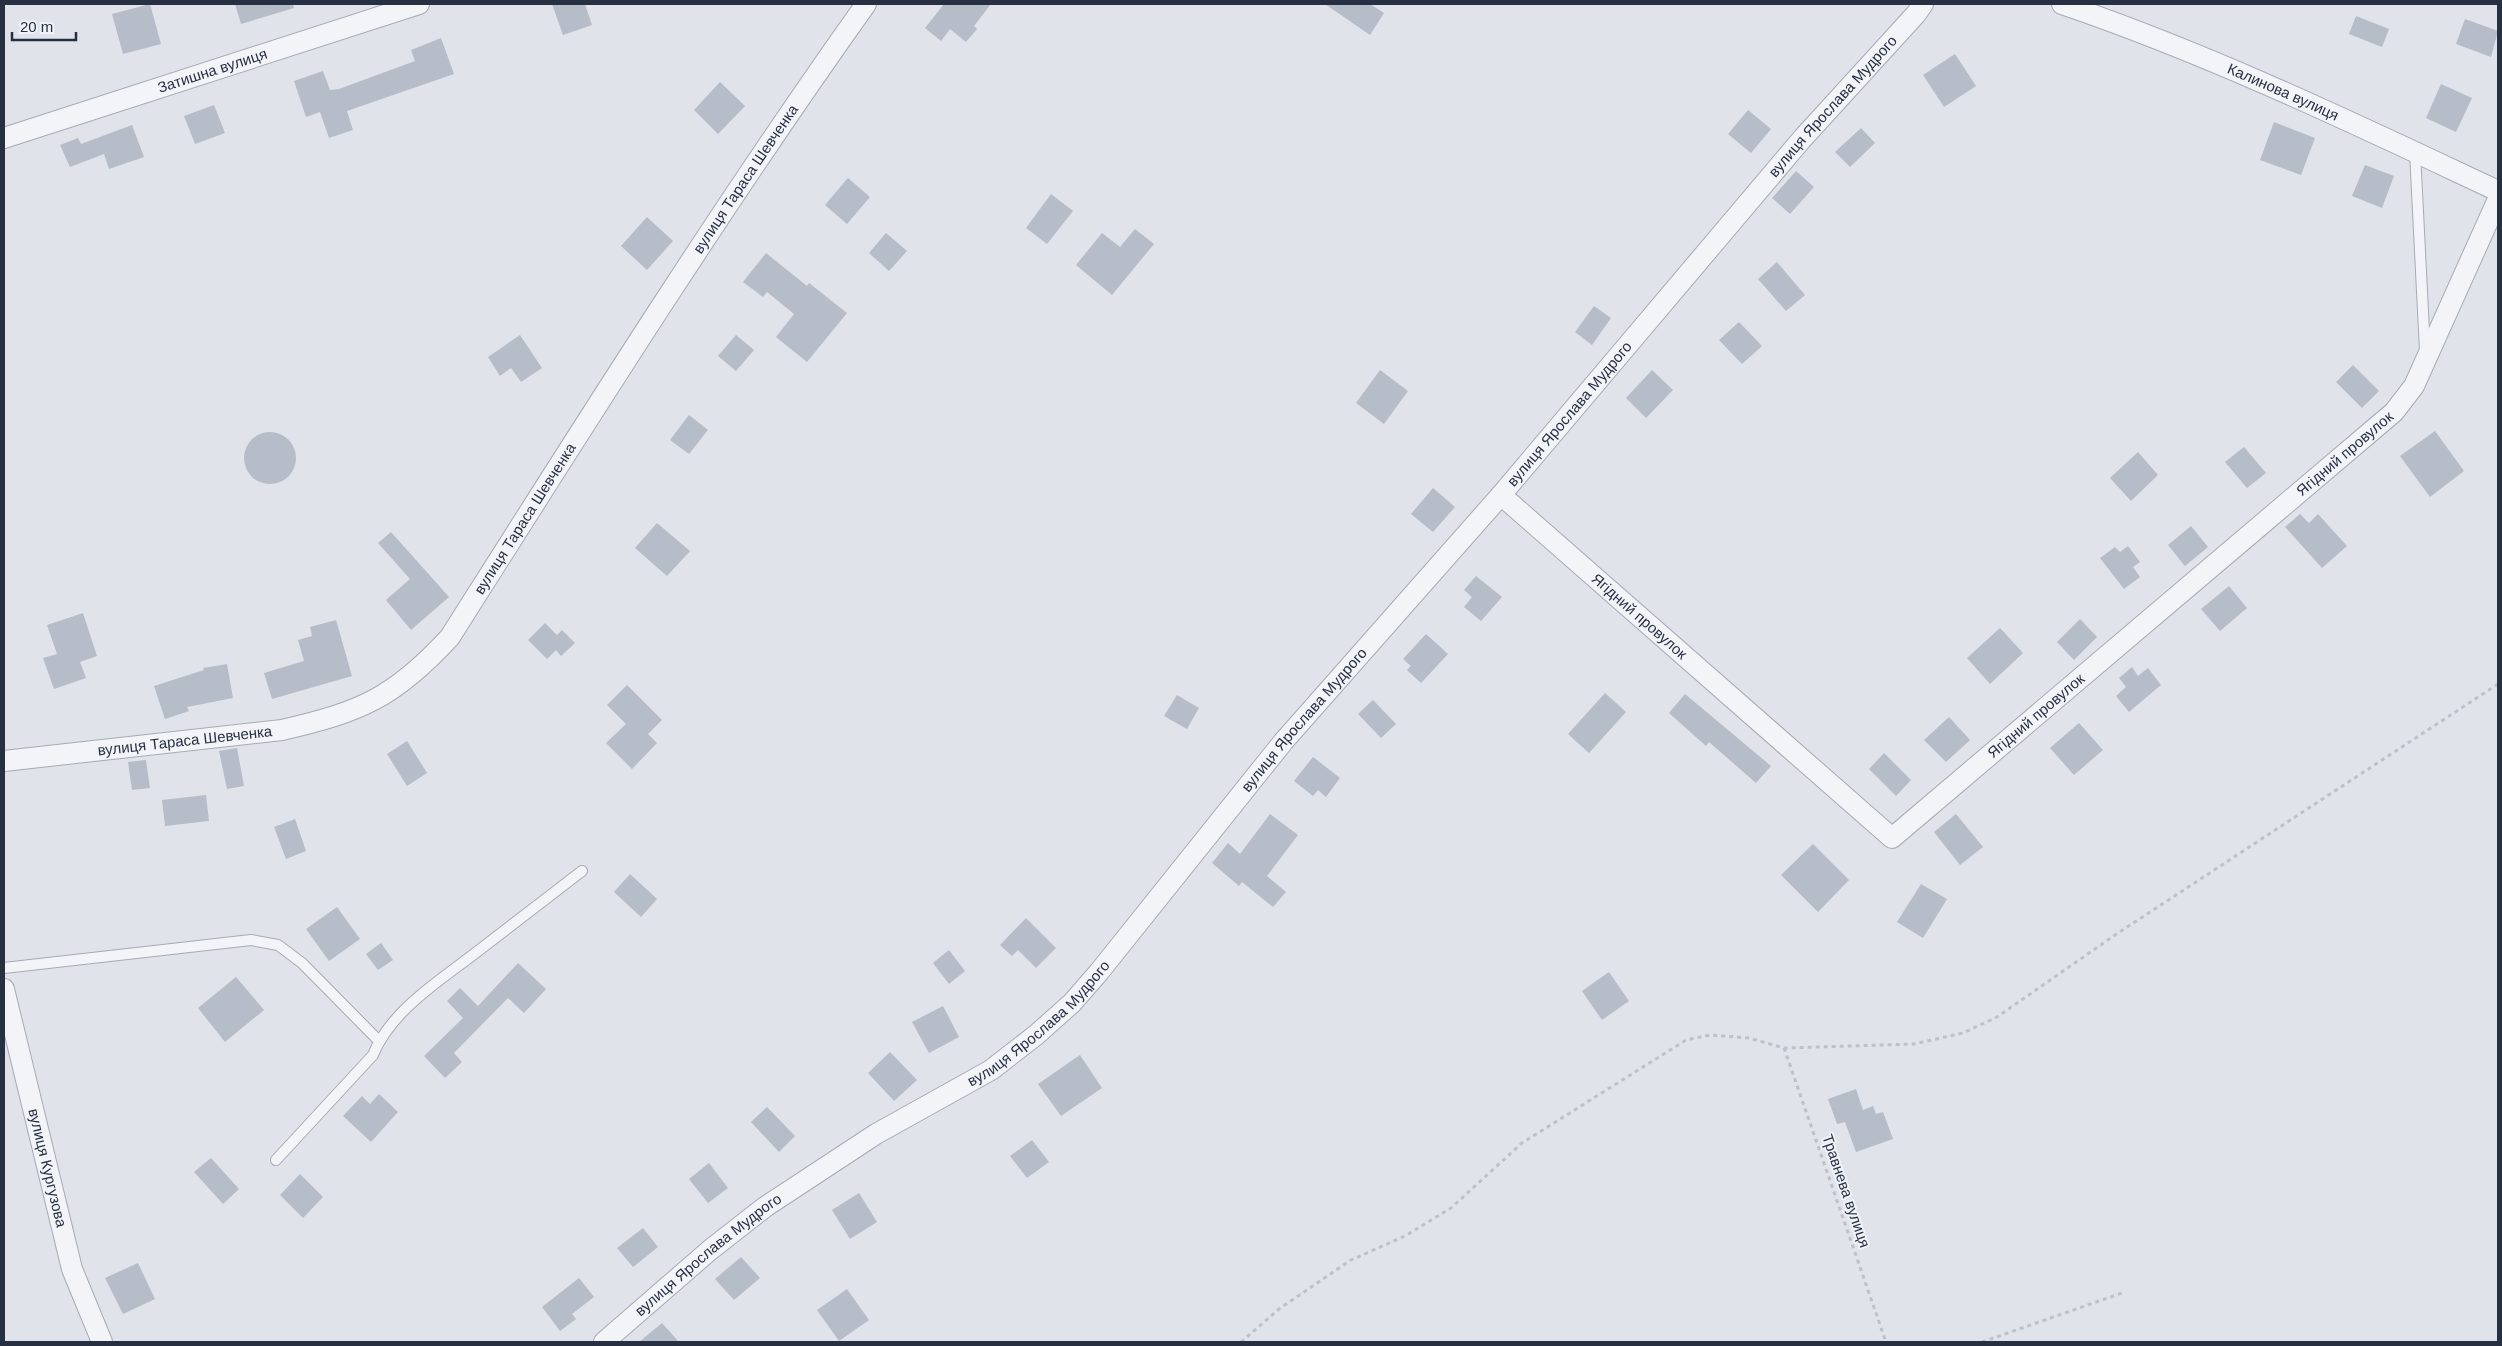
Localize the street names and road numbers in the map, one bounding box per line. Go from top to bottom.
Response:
street label: вулиця Ярослава Мудрого [1765,32,1900,180]
street label: Затишна вулиця [155,45,269,96]
street label: Калинова вулиця [2225,60,2342,124]
street label: вулиця Тараса Шевченка [689,101,802,256]
street label: вулиця Ярослава Мудрого [1503,338,1635,489]
street label: Ягідний провулок [2293,407,2397,499]
street label: вулиця Тараса Шевченка [470,439,579,597]
street label: Ягідний провулок [1589,570,1691,663]
street label: вулиця Ярослава Мудрого [1238,644,1370,795]
street label: Ягідний провулок [1984,669,2088,761]
street label: вулиця Тараса Шевченка [97,722,274,759]
street label: вулиця Ярослава Мудрого [964,957,1113,1089]
street label: вулиця Кургузова [25,1107,71,1229]
street label: Травнева вулиця [1819,1132,1874,1250]
street label: вулиця Ярослава Мудрого [631,1190,784,1319]

